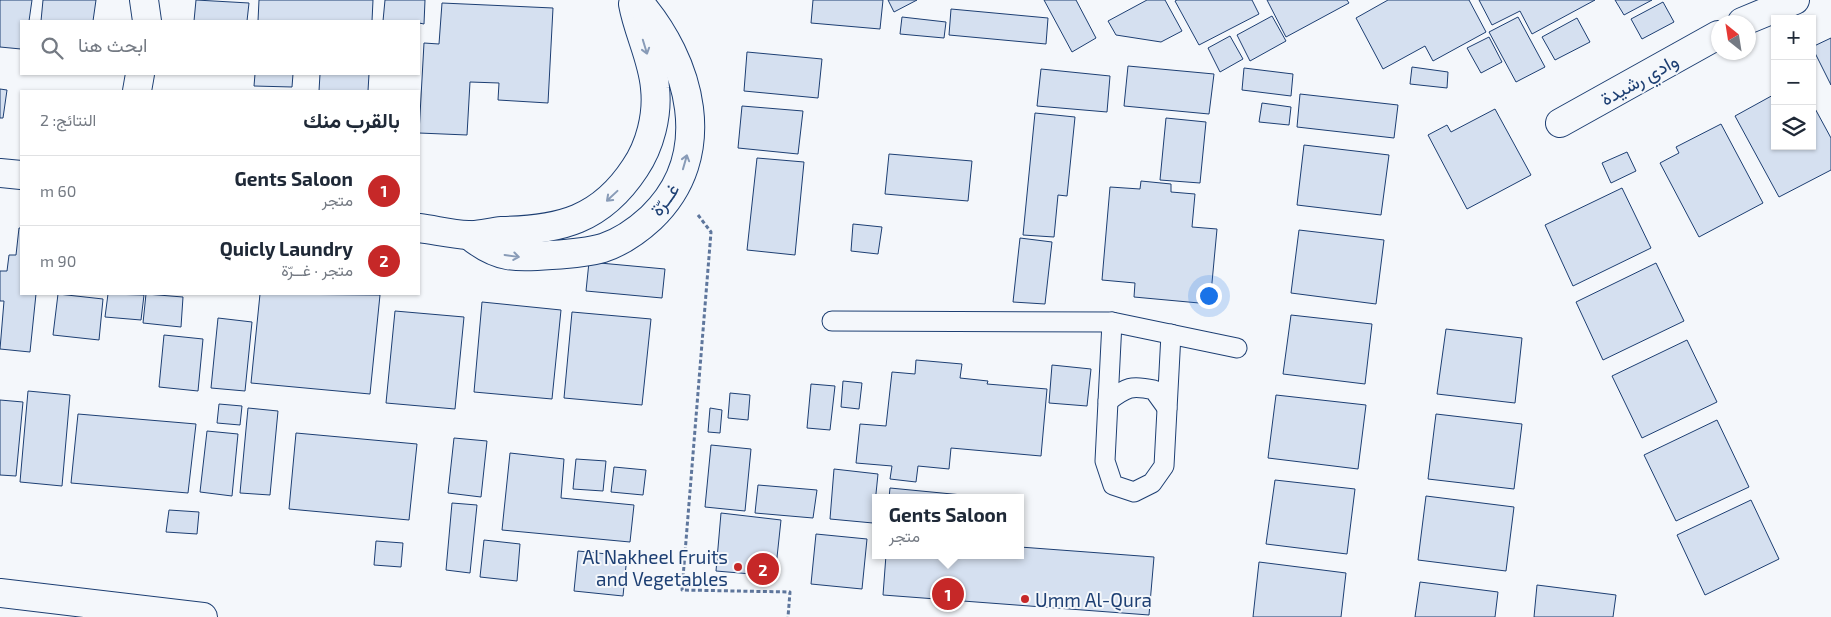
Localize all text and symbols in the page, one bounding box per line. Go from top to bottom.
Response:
north arrow [1711,15,1756,60]
map controls [1771,15,1816,150]
button: + [1771,15,1816,60]
search box [20,20,420,75]
text: ابحث هنا [78,33,147,56]
icon: search [38,34,66,62]
one-way arrow [640,39,650,55]
street label: وادي رشيدة [1596,48,1684,114]
button: − [1771,60,1816,105]
button: layers [1771,105,1816,150]
text: بالقرب منك [303,107,400,132]
text: النتائج: 2 [40,110,96,129]
one-way arrow [681,154,691,170]
text: Gents Saloon [235,167,353,190]
street label: غــرّة [644,178,684,221]
text: 60 m [40,181,76,200]
text: 1 [381,181,387,200]
one-way arrow [606,189,619,201]
text: متجر [322,190,353,209]
text: Quicly Laundry [220,237,353,260]
text: 90 m [40,251,76,270]
text: 2 [379,251,389,270]
one-way arrow [504,251,520,261]
text: متجر · غــرّة [281,260,353,279]
your location [1196,283,1222,309]
popup [872,494,1024,559]
text: Gents Saloon [889,503,1007,526]
text: متجر [889,526,920,545]
place label: Al Nakheel Fruits and Vegetables [582,545,728,590]
pin: 2 [747,550,779,588]
marker: Al Nakheel Fruits and Vegetables [732,561,744,573]
pin: 1 [932,575,964,613]
place label: Umm Al-Qura [1035,588,1152,611]
marker: Umm Al-Qura [1019,593,1031,605]

